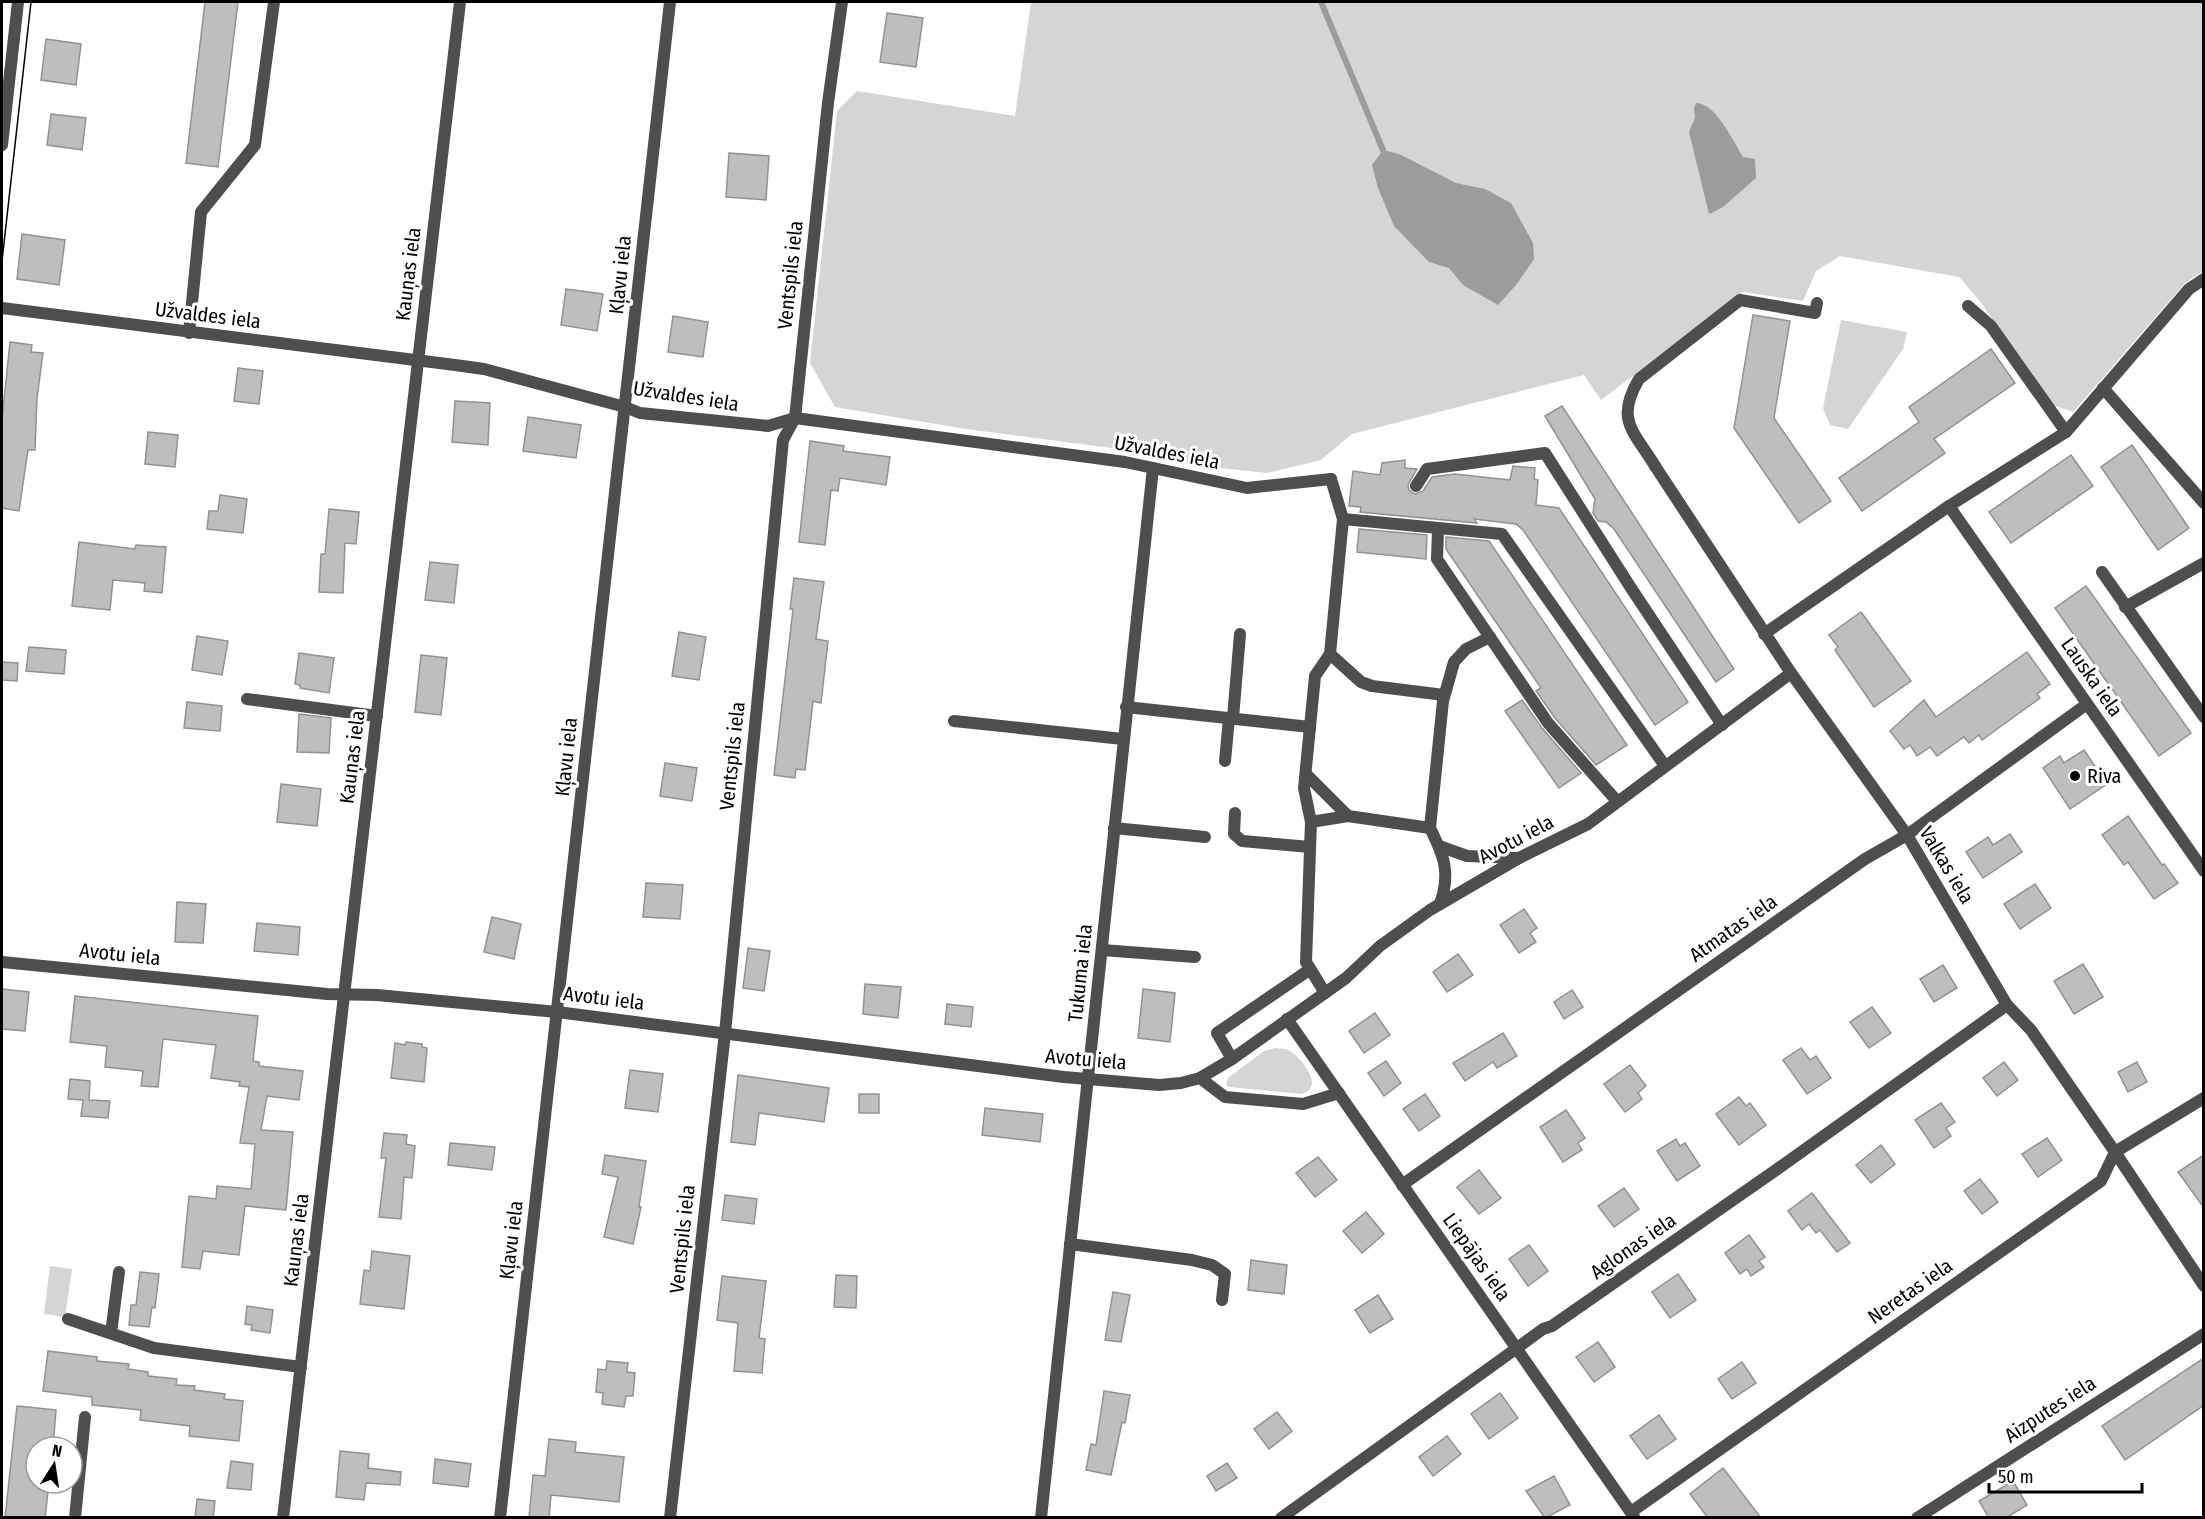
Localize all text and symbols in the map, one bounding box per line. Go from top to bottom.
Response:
street label: Ventspils iela [772,219,808,331]
street label: Kauņas iela [390,226,427,322]
street label: Kļavu iela [604,234,637,316]
street label: Užvaldes iela [154,297,262,333]
street label: Užvaldes iela [631,376,741,416]
street label: Užvaldes iela [1112,430,1222,474]
street label: Lauska iela [2056,633,2128,721]
street label: Ventspils iela [714,700,750,812]
street label: Kauņas iela [334,709,371,805]
street label: Kļavu iela [550,716,583,798]
place label: Riva [2087,764,2121,788]
marker: Riva [2068,769,2082,783]
street label: Avotu iela [1474,809,1558,869]
street label: Valkas iela [1915,822,1979,908]
street label: Atmatas iela [1685,889,1781,967]
street label: Tukuma iela [1063,923,1097,1023]
street label: Avotu iela [78,938,162,970]
street label: Avotu iela [562,981,646,1015]
street label: Avotu iela [1044,1043,1128,1075]
street label: Ventspils iela [664,1183,700,1295]
street label: Kauņas iela [278,1192,315,1288]
street label: Kļavu iela [494,1199,529,1281]
street label: Liepājas iela [1438,1208,1516,1306]
street label: Aglonas iela [1586,1208,1680,1284]
street label: Neretas iela [1863,1253,1957,1329]
street label: Aizputes iela [2000,1371,2100,1447]
north arrow [24,1435,84,1495]
text: N [50,1441,64,1461]
scale bar [1989,1456,2142,1494]
text: 50 m [1998,1466,2034,1488]

